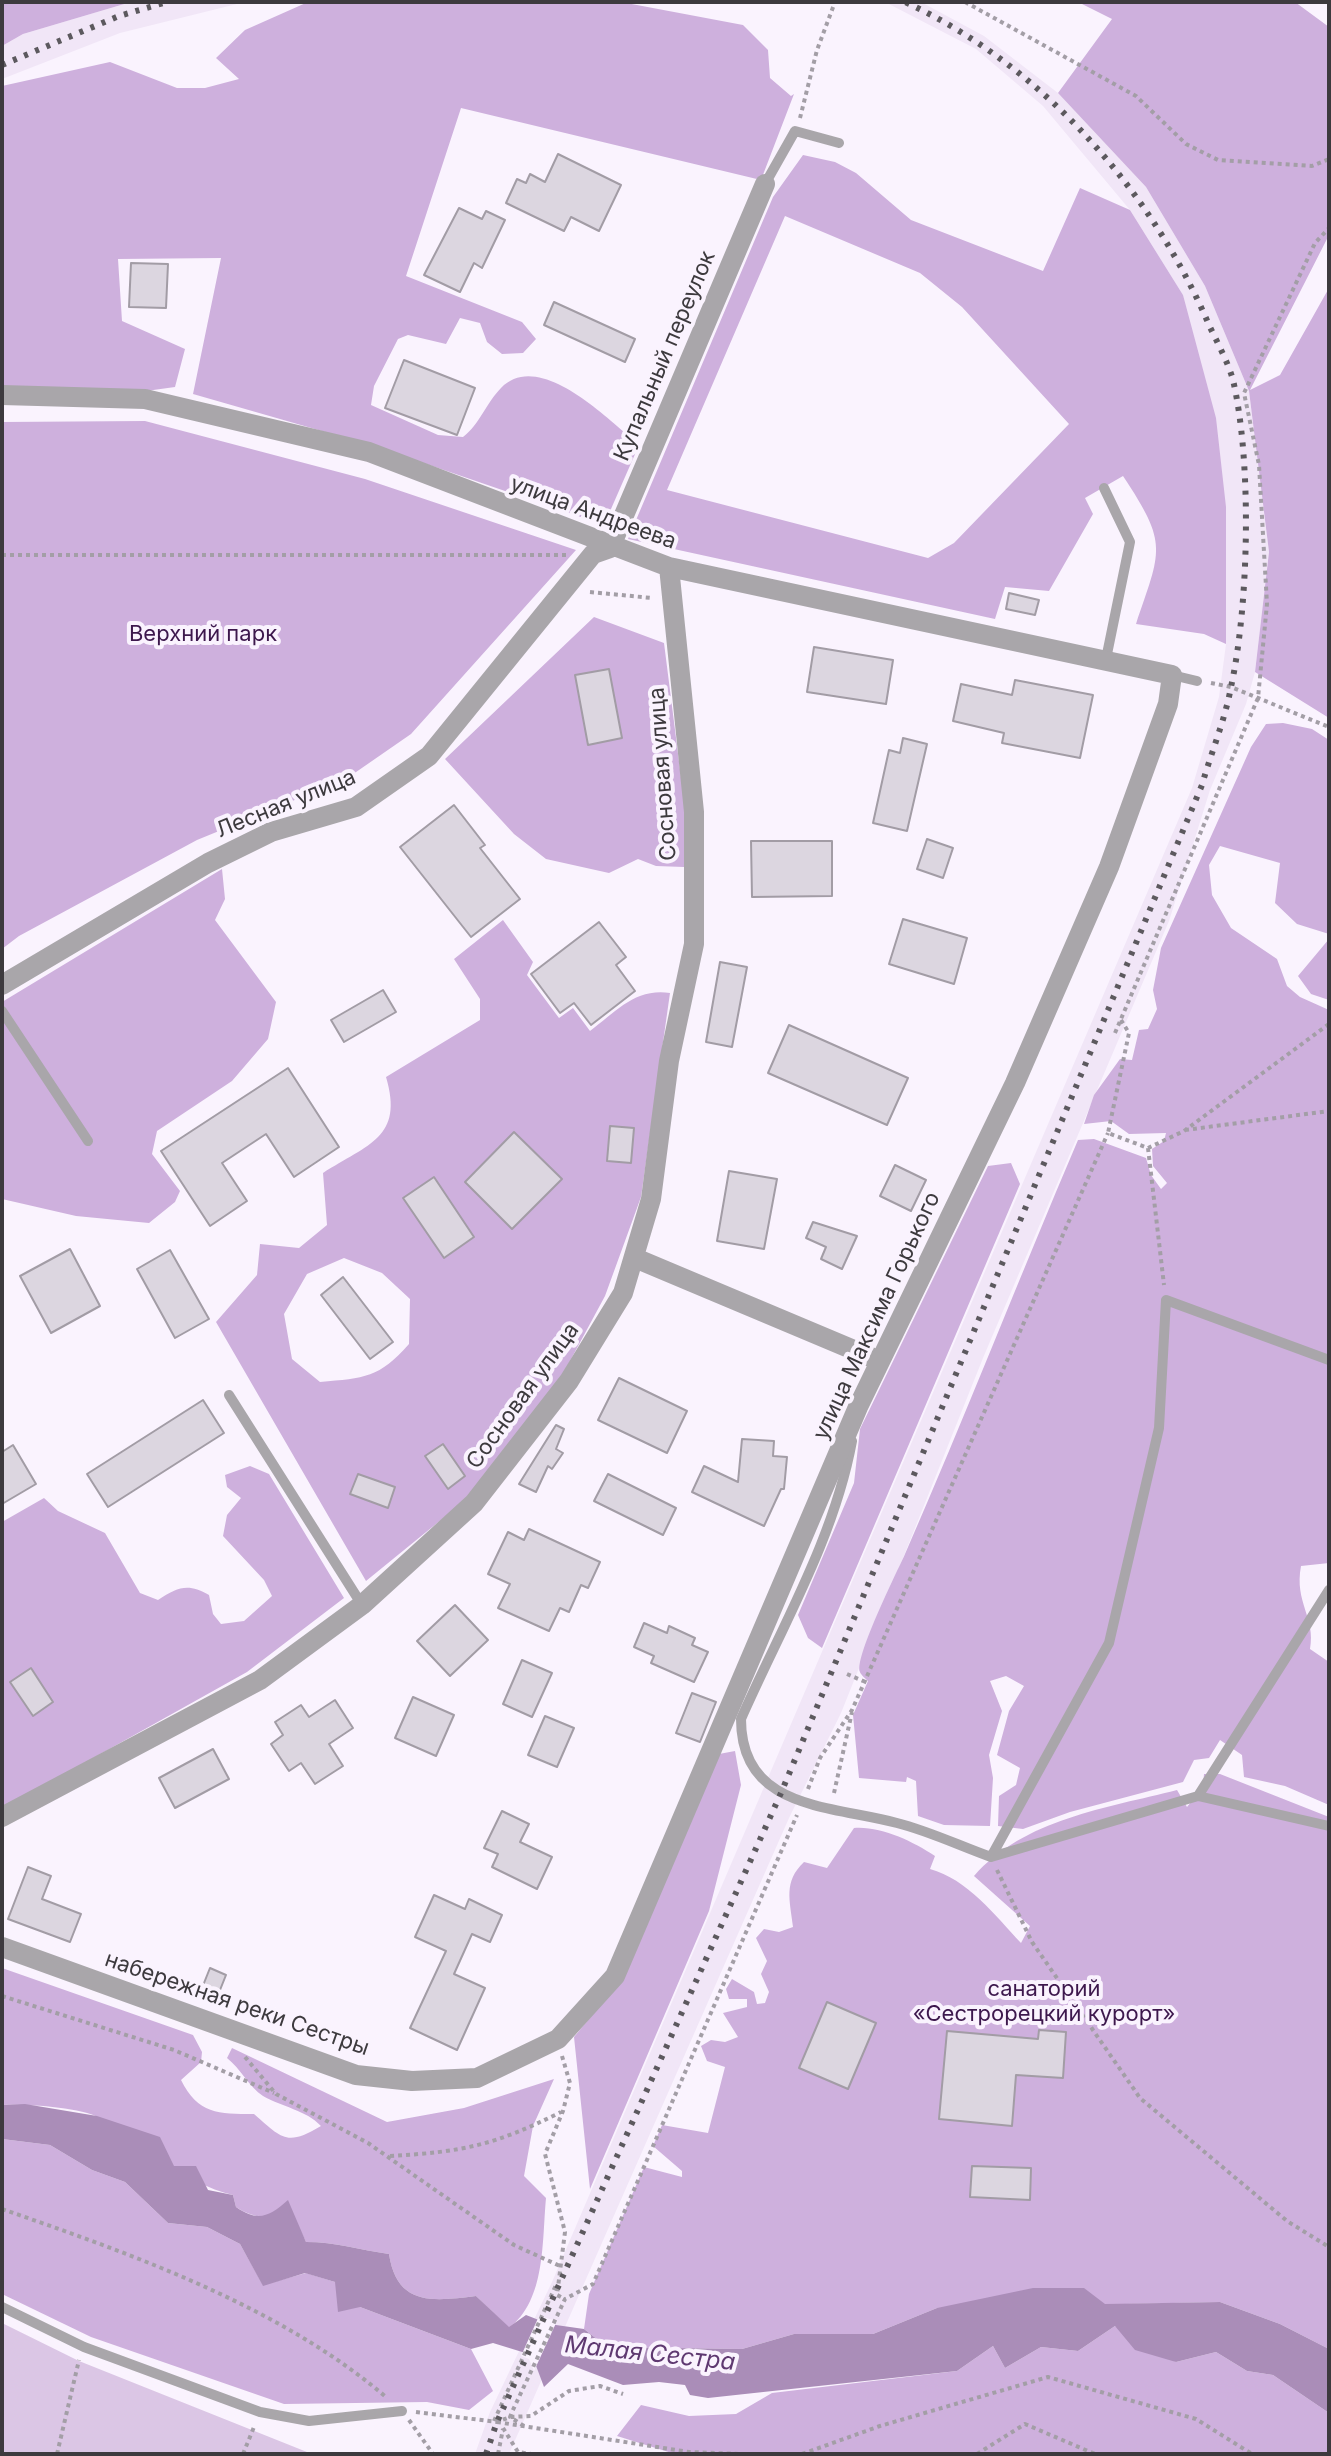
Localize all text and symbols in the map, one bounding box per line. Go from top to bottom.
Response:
street label: Купальный переулок [609,247,721,465]
street label: улица Андреева [506,471,680,555]
park label: Верхний парк [129,621,277,647]
street label: Сосновая улица [644,686,682,862]
street label: Лесная улица [212,764,360,844]
street label: улица Максима Горького [808,1188,946,1444]
street label: Сосновая улица [461,1318,585,1474]
street label: набережная реки Сестры [101,1946,373,2062]
park label: санаторий «Сестрорецкий курорт» [913,1976,1175,2028]
water label: Малая Сестра [563,2331,737,2377]

